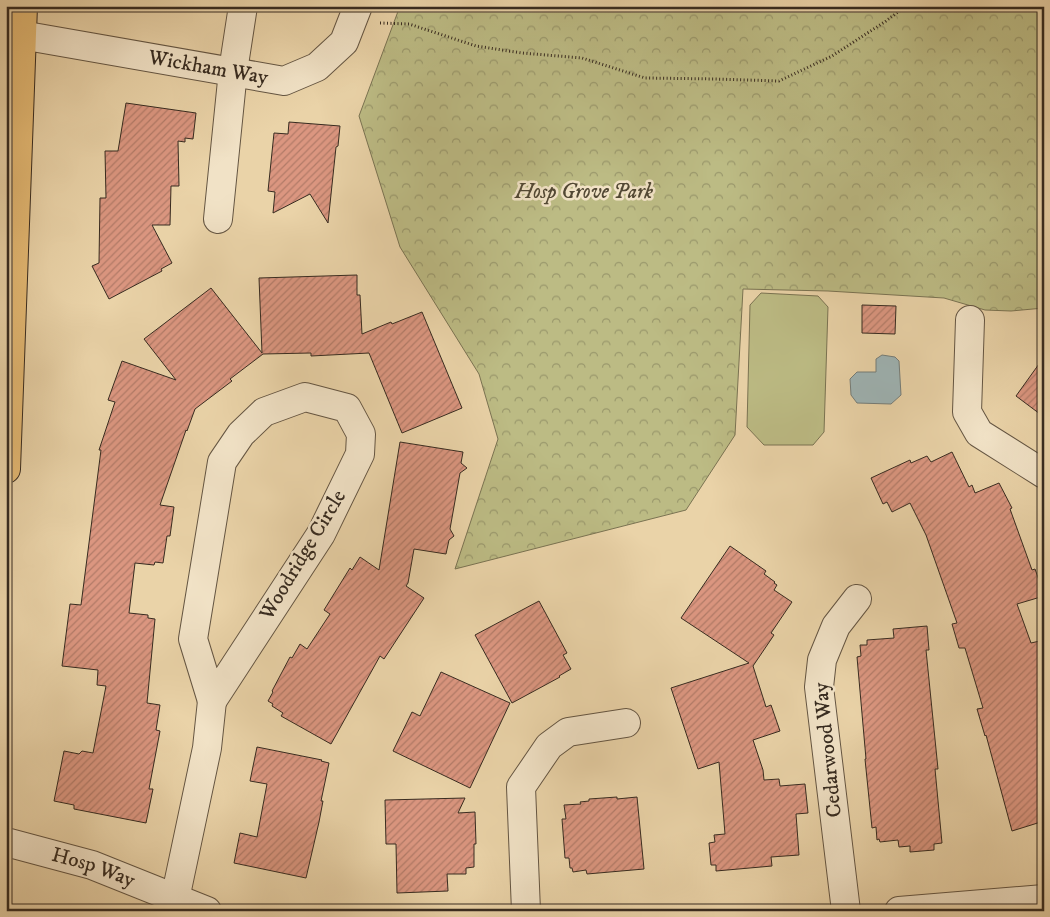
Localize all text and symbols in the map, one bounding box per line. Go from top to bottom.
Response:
street label: Wickham Way [145,44,271,91]
park label: Hosp Grove Park [514,179,653,205]
street label: Woodridge Circle [253,485,352,626]
street label: Cedarwood Way [808,680,848,819]
street label: Hosp Way [49,842,140,894]

